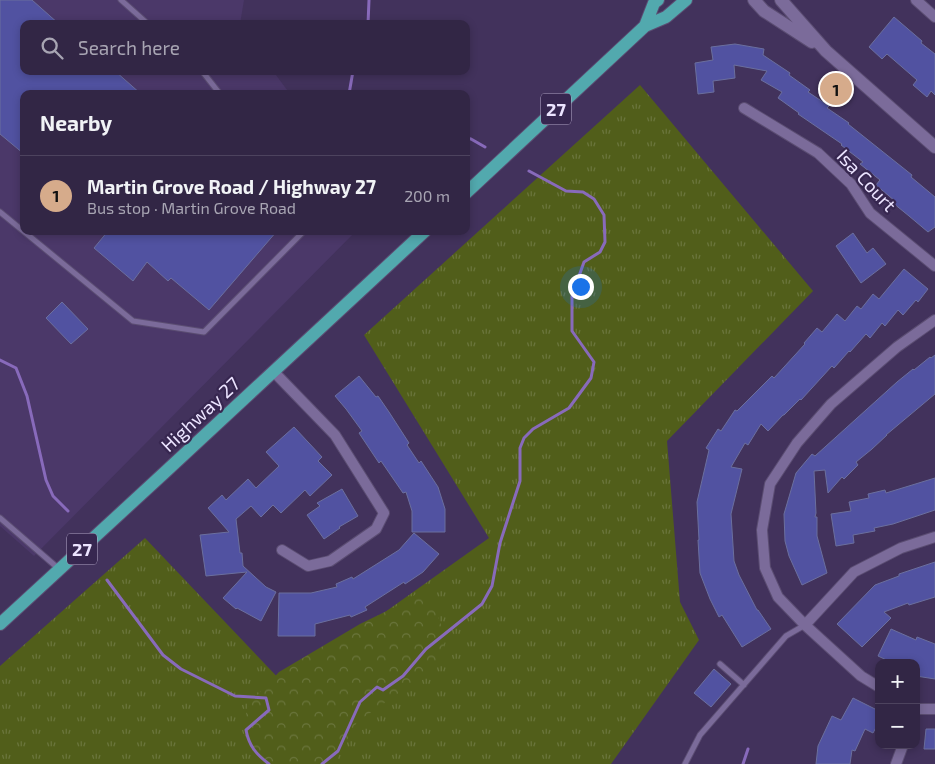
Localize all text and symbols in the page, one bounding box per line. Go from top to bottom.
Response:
search box [20,20,470,75]
icon: search [38,34,66,62]
text: Search here [78,36,180,59]
pin: 1 [820,70,852,108]
road number: 27 [541,94,571,125]
text: Nearby [40,110,112,135]
street label: Isa Court [832,144,902,216]
text: Martin Grove Road / Highway 27 [87,175,376,198]
text: 1 [53,186,59,205]
text: 200 m [404,186,450,205]
text: Bus stop · Martin Grove Road [87,198,296,217]
your location [568,274,594,300]
street label: Highway 27 [156,372,244,456]
road number: 27 [67,534,97,564]
map controls [875,659,920,749]
button: + [875,659,920,704]
button: − [875,704,920,749]

